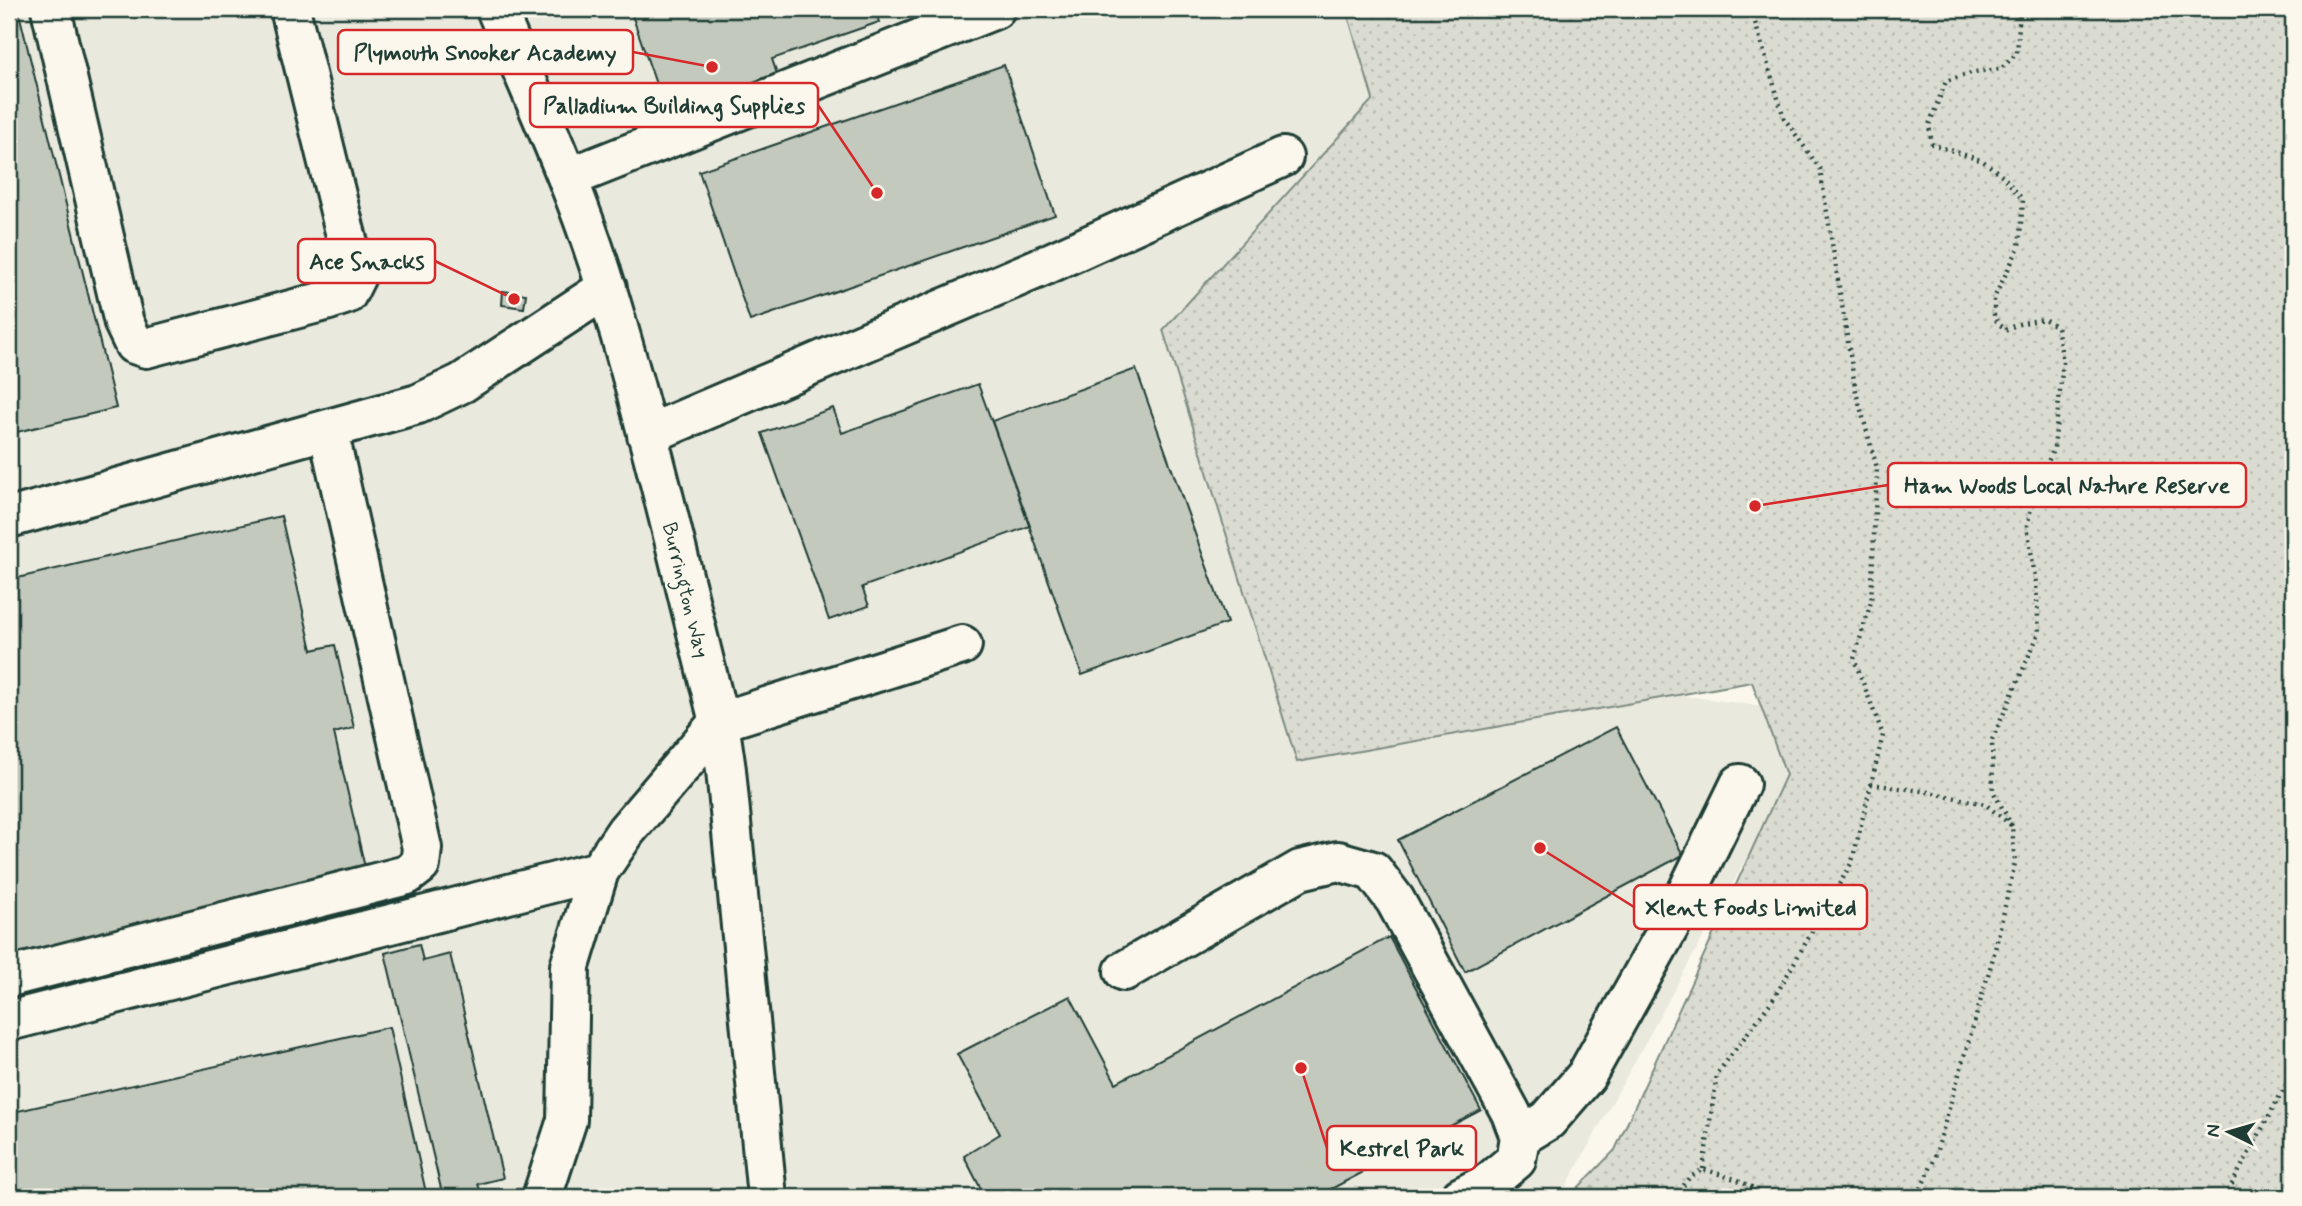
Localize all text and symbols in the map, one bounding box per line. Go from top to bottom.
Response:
callout: Plymouth Snooker Academy [338,30,633,74]
text: Plymouth Snooker Academy [353,39,617,69]
callout: Palladium Building Supplies [530,83,818,127]
text: Palladium Building Supplies [543,92,806,122]
callout: Ace Snacks [298,239,435,283]
text: Ace Snacks [309,248,425,278]
callout: Ham Woods Local Nature Reserve [1888,463,2246,507]
text: Ham Woods Local Nature Reserve [1904,472,2231,502]
street label: Burrington Way [653,520,715,661]
callout: Xlent Foods Limited [1634,885,1867,929]
text: Xlent Foods Limited [1645,894,1857,924]
north arrow [2194,1098,2264,1168]
text: N [2201,1123,2227,1138]
callout: Kestrel Park [1327,1126,1476,1170]
text: Kestrel Park [1340,1135,1464,1165]

